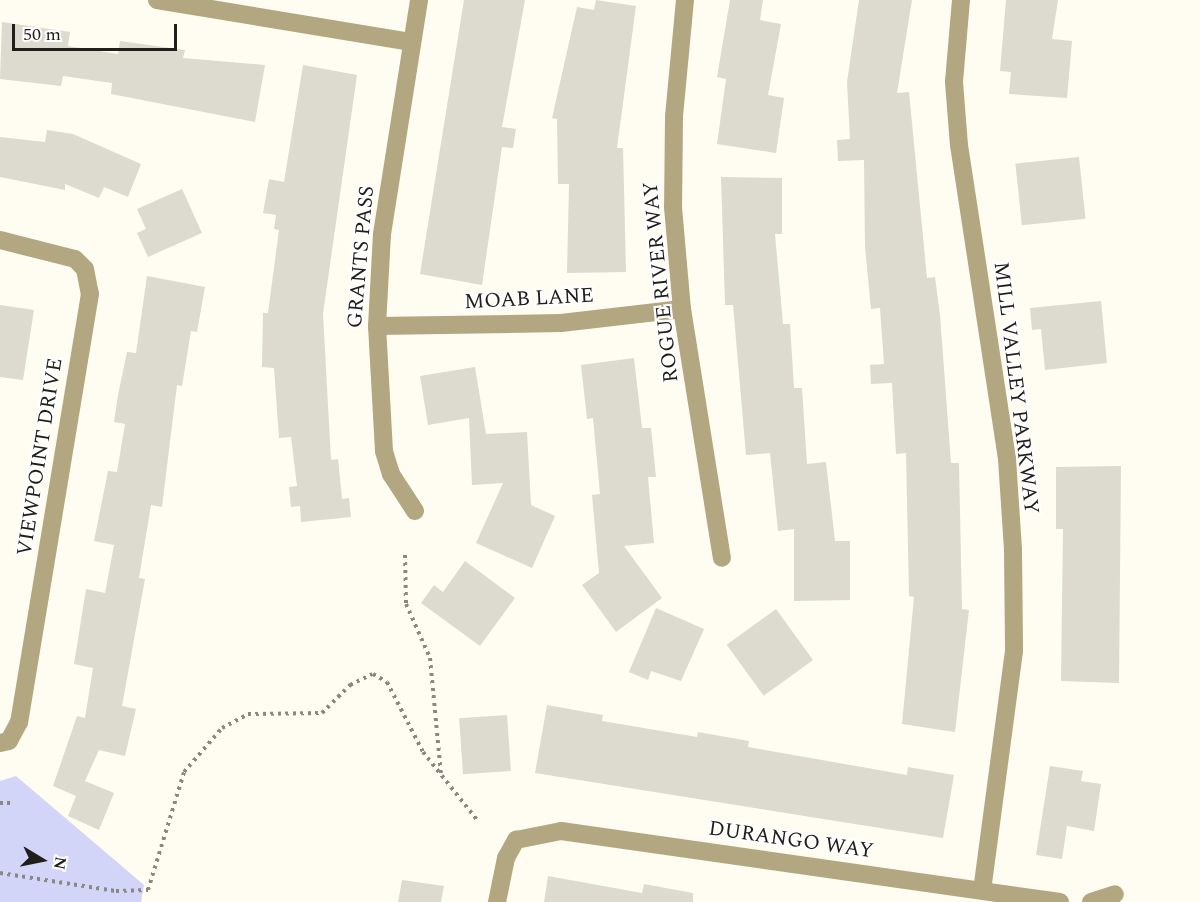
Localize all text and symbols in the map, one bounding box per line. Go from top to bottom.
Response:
scale bar [15,12,180,50]
text: 50 m [23,21,61,48]
street label: ROGUE RIVER WAY [638,180,684,384]
street label: GRANTS PASS [342,185,380,329]
street label: MILL VALLEY PARKWAY [988,260,1044,516]
street label: MOAB LANE [463,283,595,315]
street label: VIEWPOINT DRIVE [12,356,68,558]
street label: DURANGO WAY [707,816,875,864]
north arrow [12,830,72,890]
text: N [47,855,73,872]

